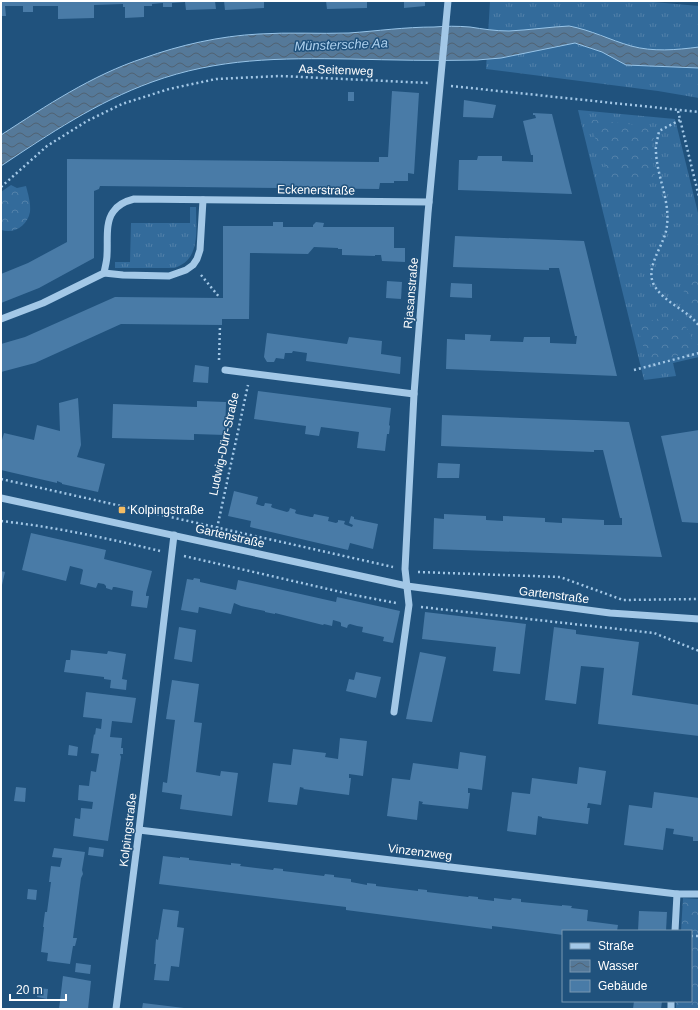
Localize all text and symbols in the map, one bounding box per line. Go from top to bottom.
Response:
water label: Münstersche Aa [294,35,388,54]
street label: Aa-Seitenweg [298,62,374,78]
street label: Eckenerstraße [277,182,355,198]
street label: Rjasanstraße [401,257,421,329]
street label: Ludwig-Dürr-Straße [206,391,242,497]
place label: Kolpingstraße [130,503,204,517]
marker: Kolpingstraße [117,505,127,515]
street label: Gartenstraße [194,521,266,551]
street label: Gartenstraße [518,584,590,606]
street label: Kolpingstraße [117,792,139,868]
street label: Vinzenzweg [387,841,453,863]
legend [562,930,692,1002]
text: Straße [598,939,634,953]
text: Wasser [598,959,638,973]
scale bar [10,976,66,1002]
text: Gebäude [598,979,648,993]
text: 20 m [16,983,43,997]

